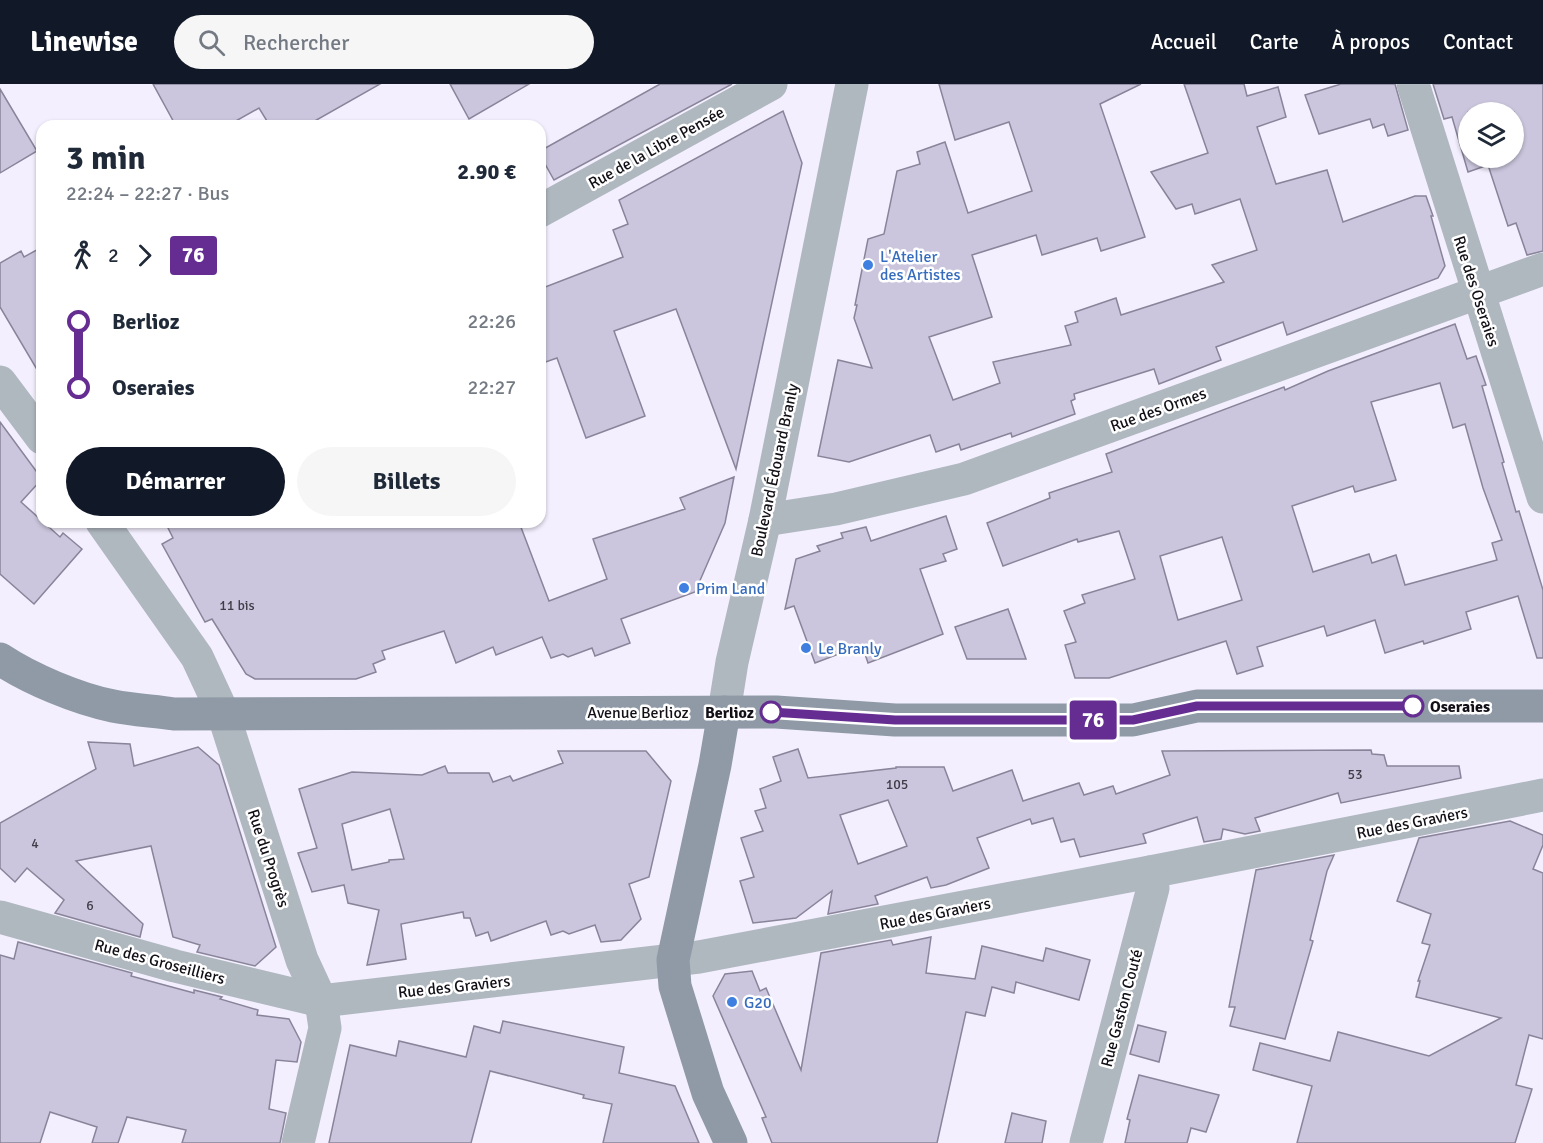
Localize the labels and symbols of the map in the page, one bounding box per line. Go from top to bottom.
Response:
street label: Rue de la Libre Pensée [585,102,728,194]
street label: Rue des Oseraies [1449,233,1503,349]
place label: L'Atelier des Artistes [880,247,961,285]
marker: L'Atelier des Artistes [861,258,875,272]
street label: Boulevard Édouard Branly [747,381,803,559]
street label: Rue des Ormes [1108,383,1209,437]
place label: Prim Land [696,579,765,599]
marker: Prim Land [677,581,691,595]
house number: 11 bis [219,597,255,614]
place label: Le Branly [818,639,882,659]
marker: Le Branly [799,641,813,655]
marker: Oseraies [1402,695,1424,717]
place label: Oseraies [1430,697,1490,717]
line badge: 76 [1066,700,1120,740]
marker: Berlioz [760,701,782,723]
street label: Avenue Berlioz [587,703,689,723]
place label: Berlioz [705,703,754,723]
house number: 53 [1347,766,1363,783]
house number: 105 [886,776,908,793]
street label: Rue des Graviers [1355,802,1469,844]
street label: Rue du Progrès [243,807,293,910]
house number: 4 [31,835,39,852]
street label: Rue des Graviers [878,893,992,935]
house number: 6 [86,897,94,914]
street label: Rue des Groseilliers [92,935,227,989]
street label: Rue Gaston Couté [1097,947,1147,1069]
street label: Rue des Graviers [397,971,511,1003]
place label: G20 [744,993,772,1013]
marker: G20 [725,995,739,1009]

